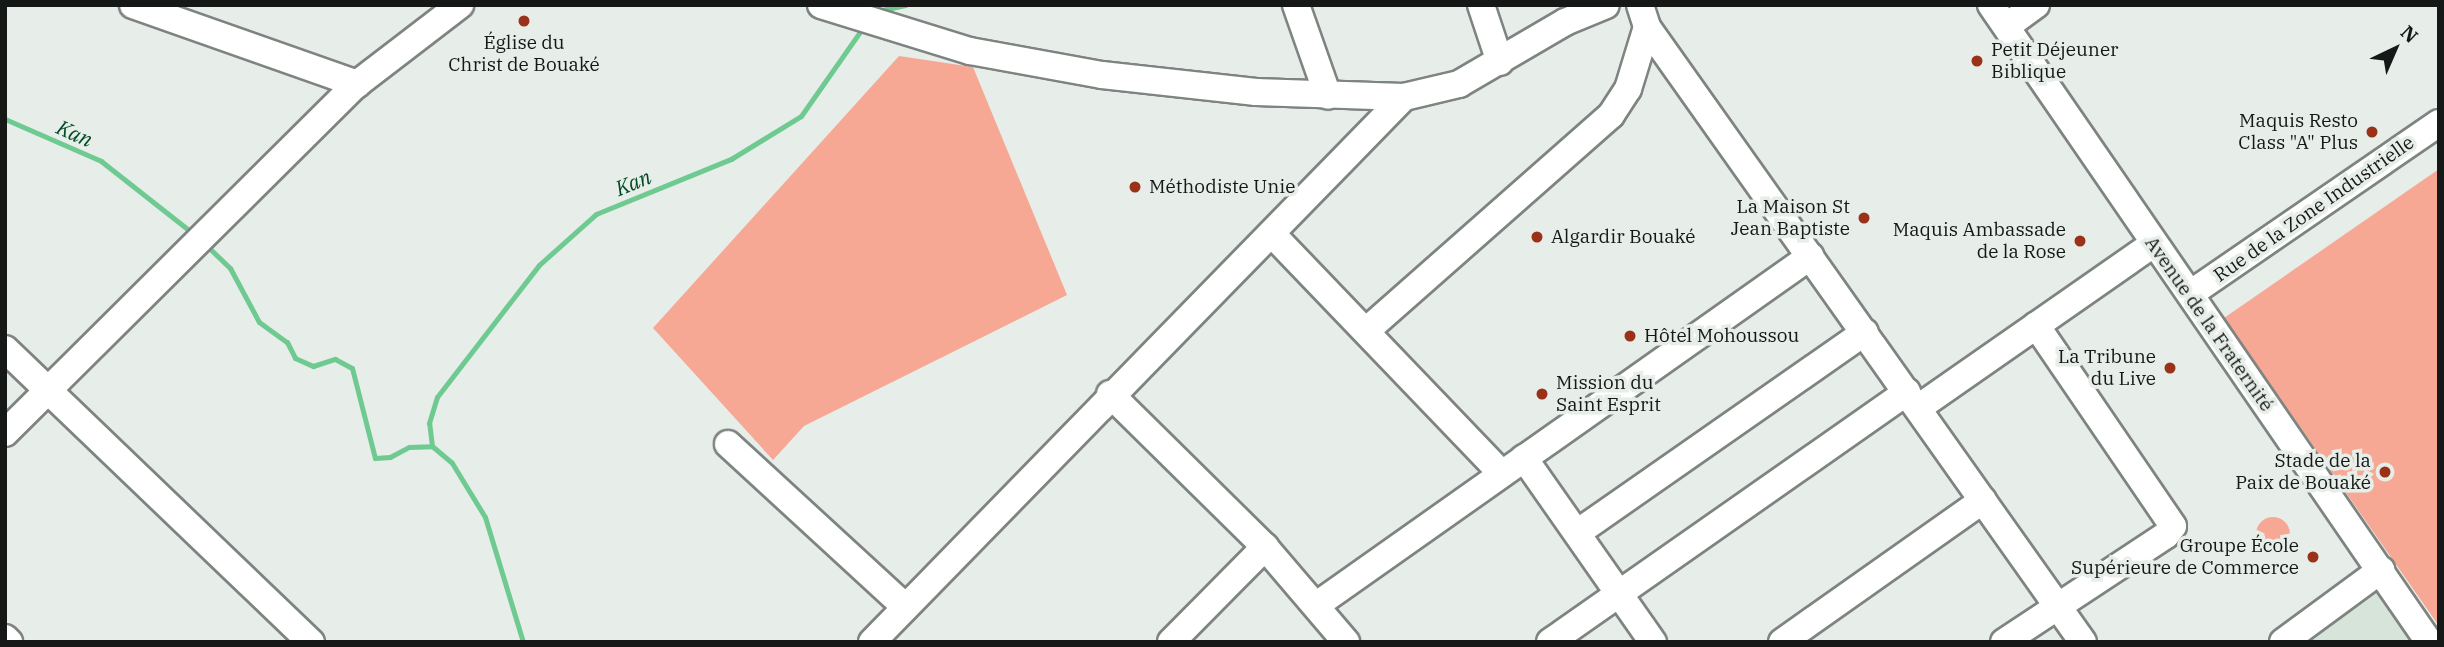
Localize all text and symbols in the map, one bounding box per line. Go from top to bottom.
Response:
marker: Église du Christ de Bouaké [516,13,532,29]
north arrow [2360,14,2430,84]
text: N [2396,20,2423,48]
place label: Église du Christ de Bouaké [448,32,600,76]
place label: Petit Déjeuner Biblique [1991,39,2119,83]
marker: Petit Déjeuner Biblique [1969,53,1985,69]
place label: Maquis Resto Class "A" Plus [2238,110,2358,154]
water label: Kan [53,114,97,152]
marker: Maquis Resto Class "A" Plus [2364,124,2380,140]
street label: Rue de la Zone Industrielle [2210,131,2418,287]
water label: Kan [611,163,655,201]
place label: Méthodiste Unie [1149,176,1295,198]
marker: Méthodiste Unie [1127,179,1143,195]
place label: La Maison St Jean Baptiste [1731,196,1850,240]
marker: La Maison St Jean Baptiste [1856,210,1872,226]
place label: Maquis Ambassade de la Rose [1893,219,2066,263]
place label: Algardir Bouaké [1551,226,1696,248]
marker: Algardir Bouaké [1529,229,1545,245]
street label: Avenue de la Fraternité [2140,232,2278,416]
marker: Maquis Ambassade de la Rose [2072,233,2088,249]
place label: Hôtel Mohoussou [1644,325,1799,347]
marker: Hôtel Mohoussou [1622,328,1638,344]
place label: La Tribune du Live [2058,346,2156,390]
marker: La Tribune du Live [2162,360,2178,376]
place label: Mission du Saint Esprit [1556,372,1661,416]
marker: Mission du Saint Esprit [1534,386,1550,402]
place label: Stade de la Paix de Bouaké [2235,450,2371,494]
marker: Stade de la Paix de Bouaké [2377,464,2393,480]
place label: Groupe École Supérieure de Commerce [2071,535,2299,579]
marker: Groupe École Supérieure de Commerce [2305,549,2321,565]

